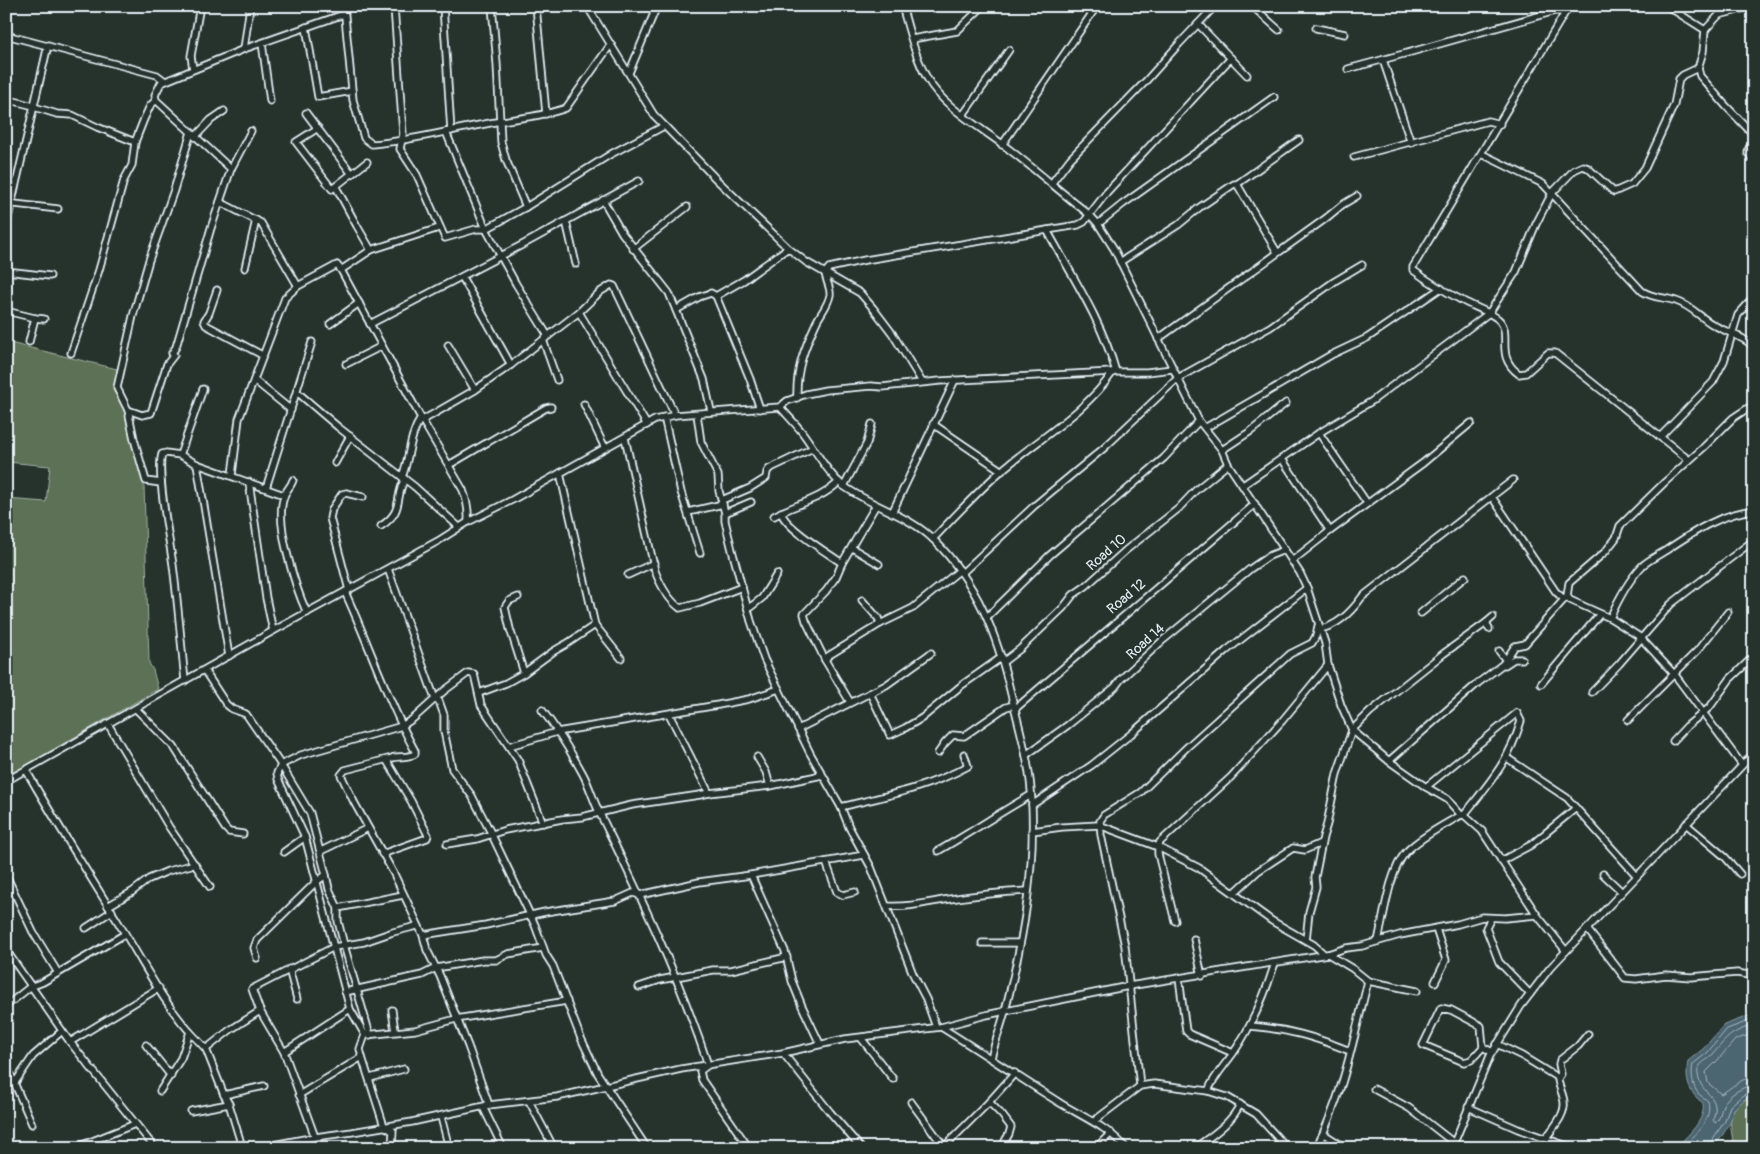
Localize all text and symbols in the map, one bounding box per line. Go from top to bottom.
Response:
street label: Road 10 [1083,531,1130,574]
street label: Road 12 [1103,575,1149,617]
street label: Road 14 [1123,620,1168,663]

